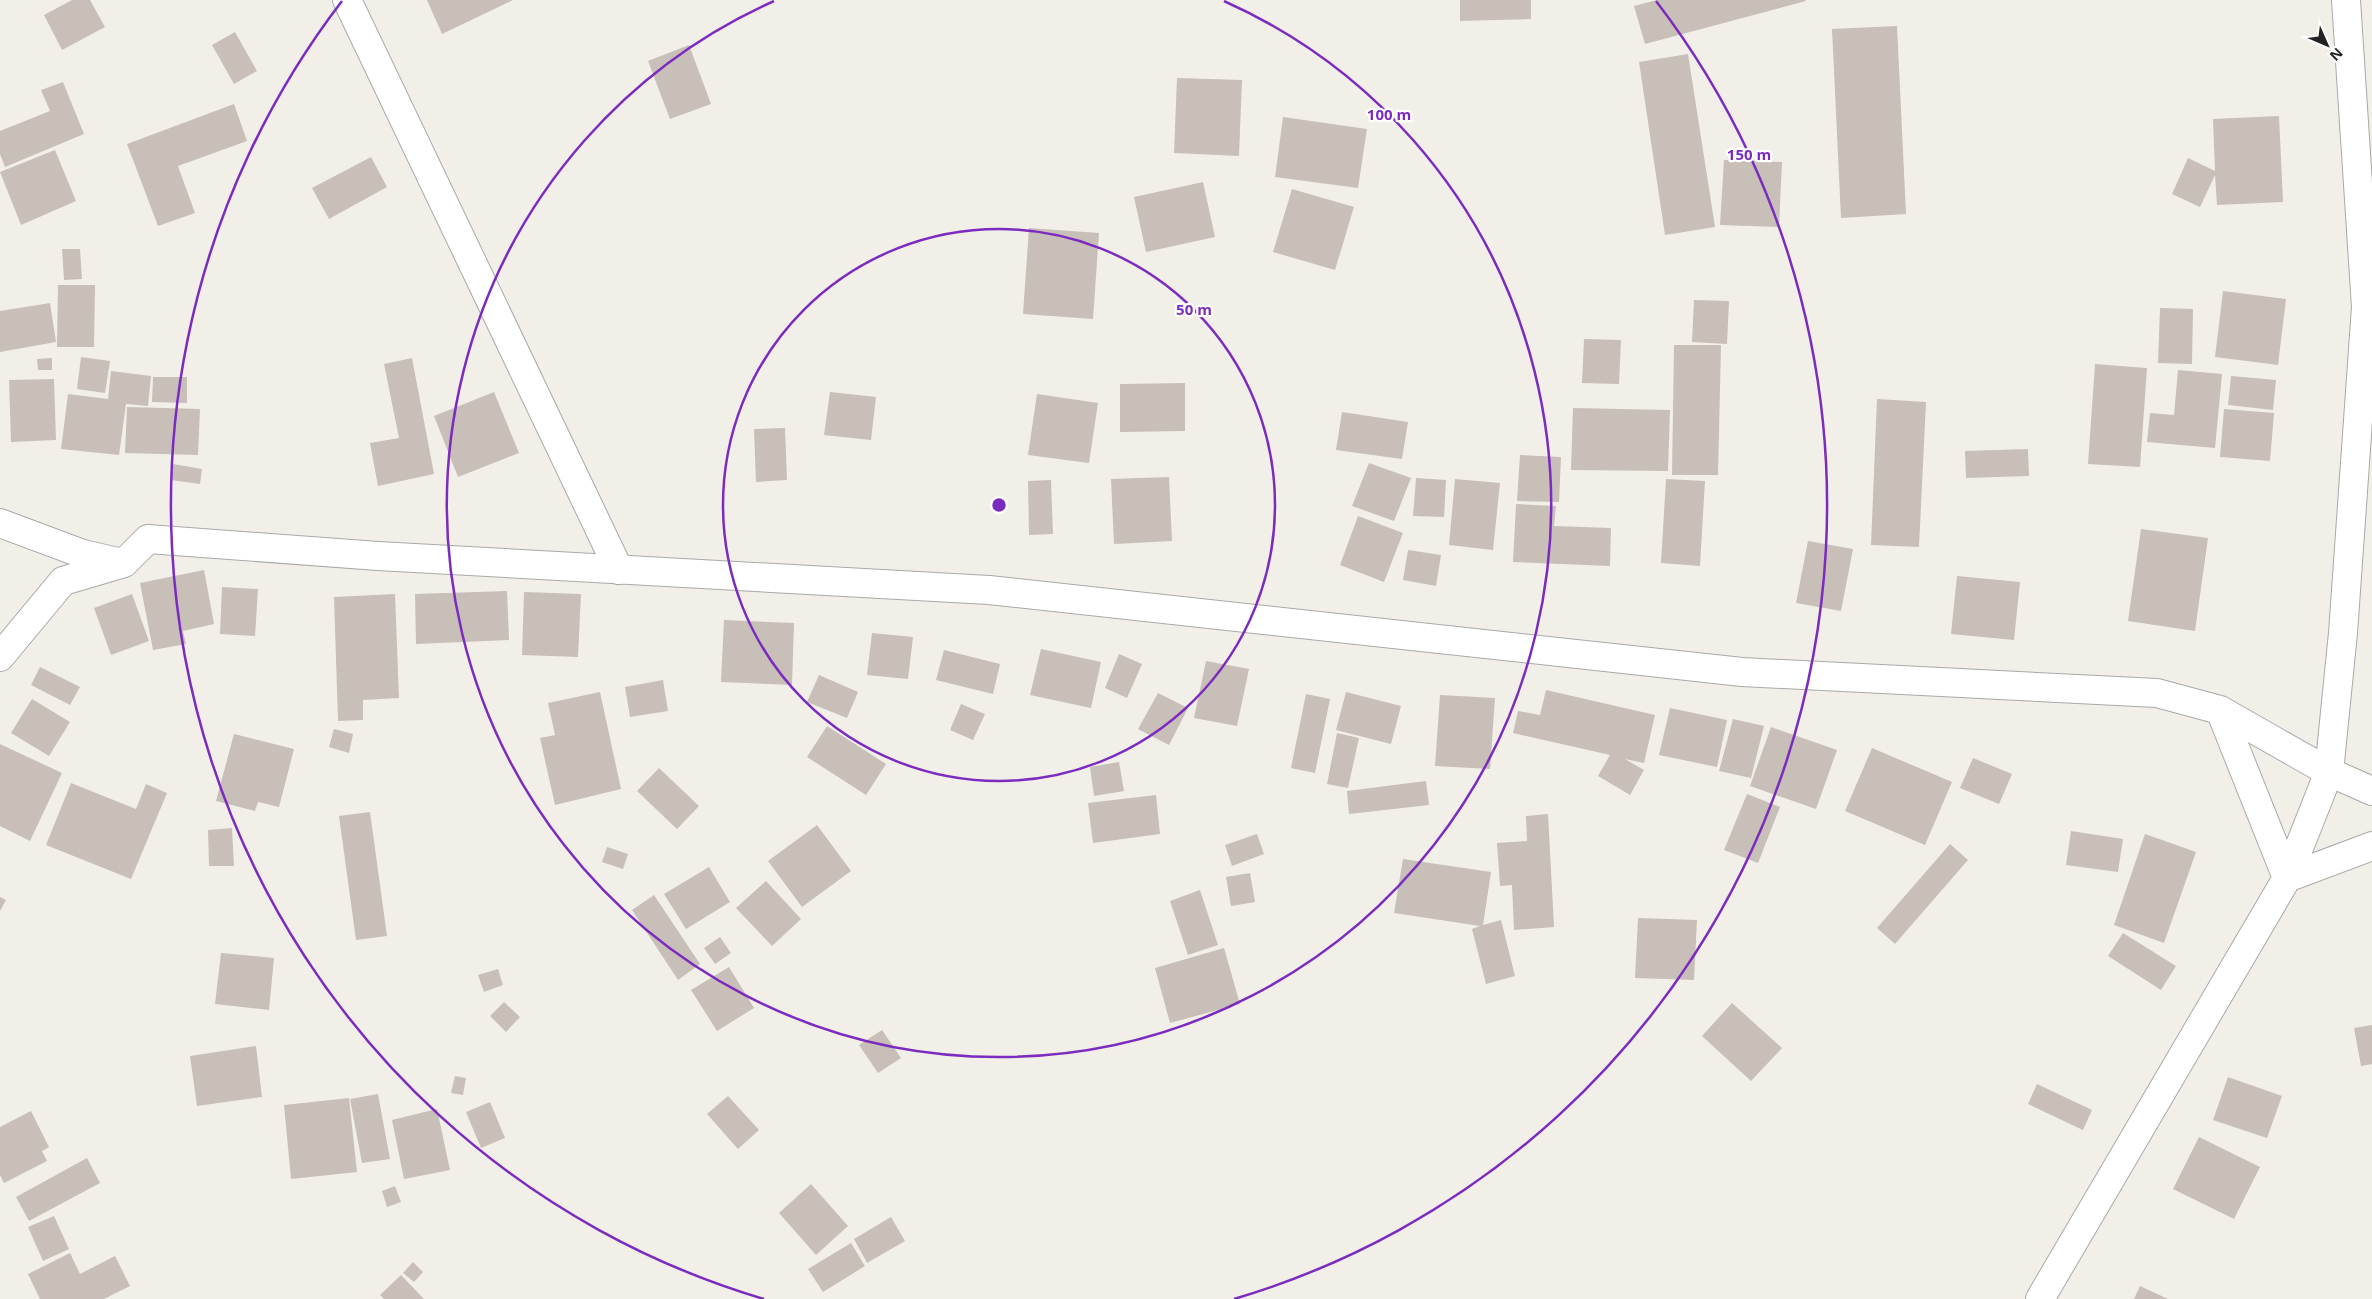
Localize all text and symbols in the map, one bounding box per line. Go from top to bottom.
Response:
north arrow [2302,20,2352,70]
text: N [2326,44,2347,65]
text: 100 m [1367,104,1411,124]
text: 150 m [1727,144,1771,164]
text: 50 m [1176,299,1212,319]
centre of rings [990,496,1008,514]

